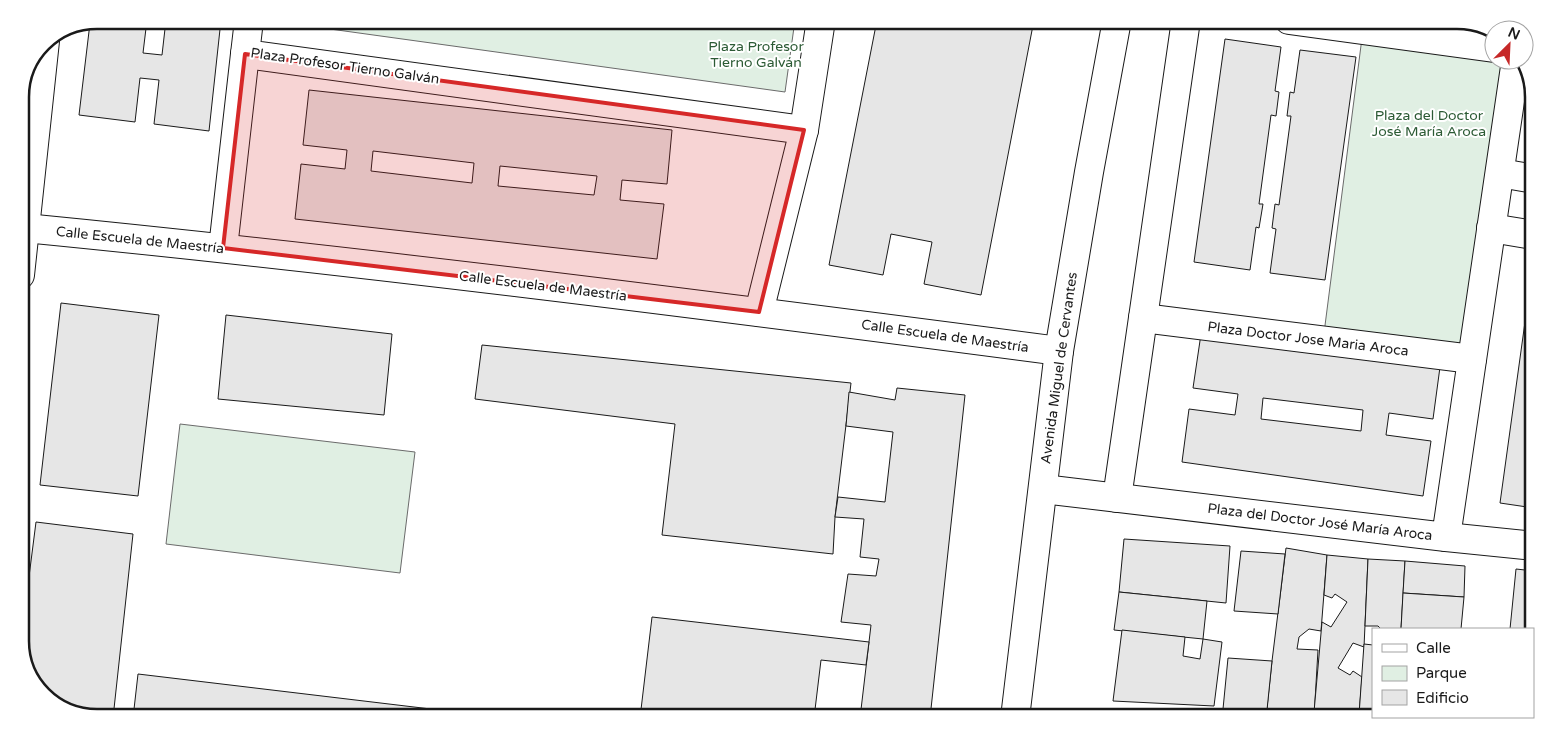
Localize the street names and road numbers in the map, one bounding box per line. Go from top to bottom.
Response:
street label: Plaza Profesor Tierno Galván [249,44,441,88]
street label: Calle Escuela de Maestría [55,223,225,257]
street label: Calle Escuela de Maestría [458,267,628,305]
street label: Avenida Miguel de Cervantes [1037,271,1081,465]
street label: Calle Escuela de Maestría [860,316,1030,356]
street label: Plaza Doctor Jose Maria Aroca [1206,318,1410,360]
street label: Plaza del Doctor José María Aroca [1207,500,1433,544]

